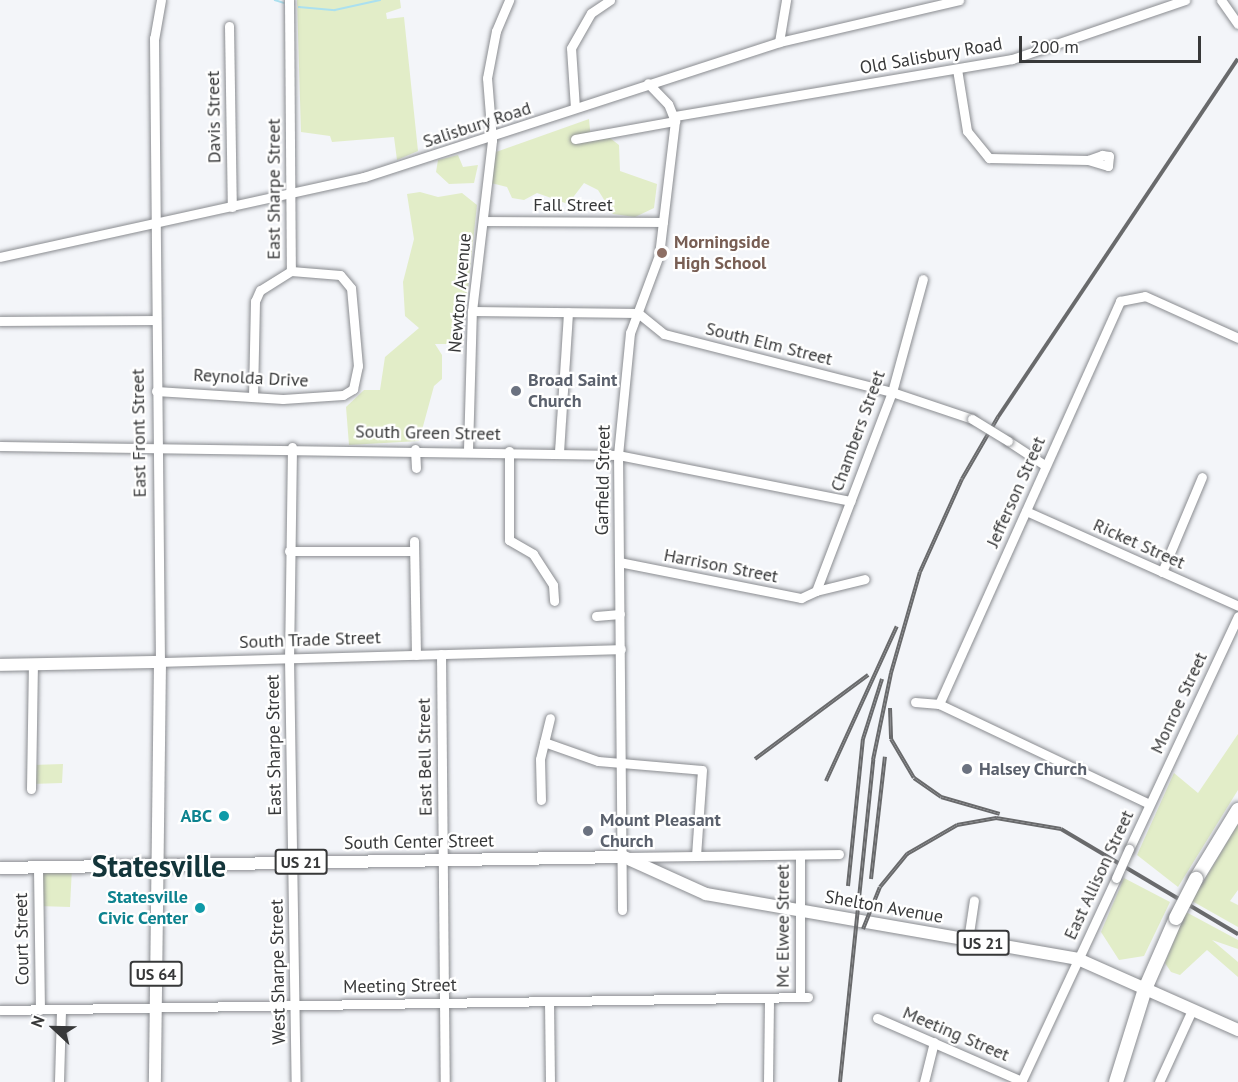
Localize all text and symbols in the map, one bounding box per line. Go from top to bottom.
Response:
scale bar [1022,24,1204,62]
street label: Old Salisbury Road [858,33,1004,79]
text: 200 m [1030,35,1079,58]
street label: Davis Street [202,71,226,163]
street label: Salisbury Road [420,97,534,153]
street label: East Sharpe Street [263,118,285,260]
street label: Fall Street [533,194,613,216]
street label: Newton Avenue [444,232,476,354]
place label: Morningside High School [674,232,770,274]
marker: Morningside High School [655,246,669,260]
street label: South Elm Street [703,318,835,370]
street label: Reynolda Drive [193,364,309,392]
street label: East Front Street [127,368,151,498]
street label: Chambers Street [826,368,890,494]
place label: Broad Saint Church [528,370,617,412]
marker: Broad Saint Church [509,384,523,398]
street label: South Green Street [355,421,501,445]
street label: Garfield Street [591,424,615,536]
street label: Jefferson Street [982,433,1050,551]
street label: Ricket Street [1090,514,1188,574]
street label: Harrison Street [662,544,780,588]
street label: South Trade Street [238,627,382,653]
street label: Monroe Street [1146,649,1212,757]
street label: East Sharpe Street [262,674,286,816]
street label: East Bell Street [413,698,437,816]
place label: Halsey Church [979,758,1088,780]
marker: Halsey Church [960,762,974,776]
place label: ABC [180,805,212,827]
street label: East Allison Street [1059,807,1139,943]
marker: ABC [217,809,231,823]
place label: Mount Pleasant Church [600,810,721,852]
marker: Mount Pleasant Church [581,824,595,838]
street label: South Center Street [344,830,494,854]
district label: Statesville [92,848,226,884]
road number: US 21 [274,849,328,875]
street label: Mc Elwee Street [772,864,794,988]
street label: Shelton Avenue [823,886,945,928]
place label: Statesville Civic Center [97,887,188,930]
street label: Court Street [10,893,34,985]
street label: West Sharpe Street [266,899,290,1045]
marker: Statesville Civic Center [193,901,207,915]
road number: US 21 [956,930,1010,956]
road number: US 64 [129,961,183,987]
street label: Meeting Street [343,974,457,998]
north arrow [24,998,84,1058]
street label: Meeting Street [900,1002,1012,1066]
text: N [26,1013,49,1030]

